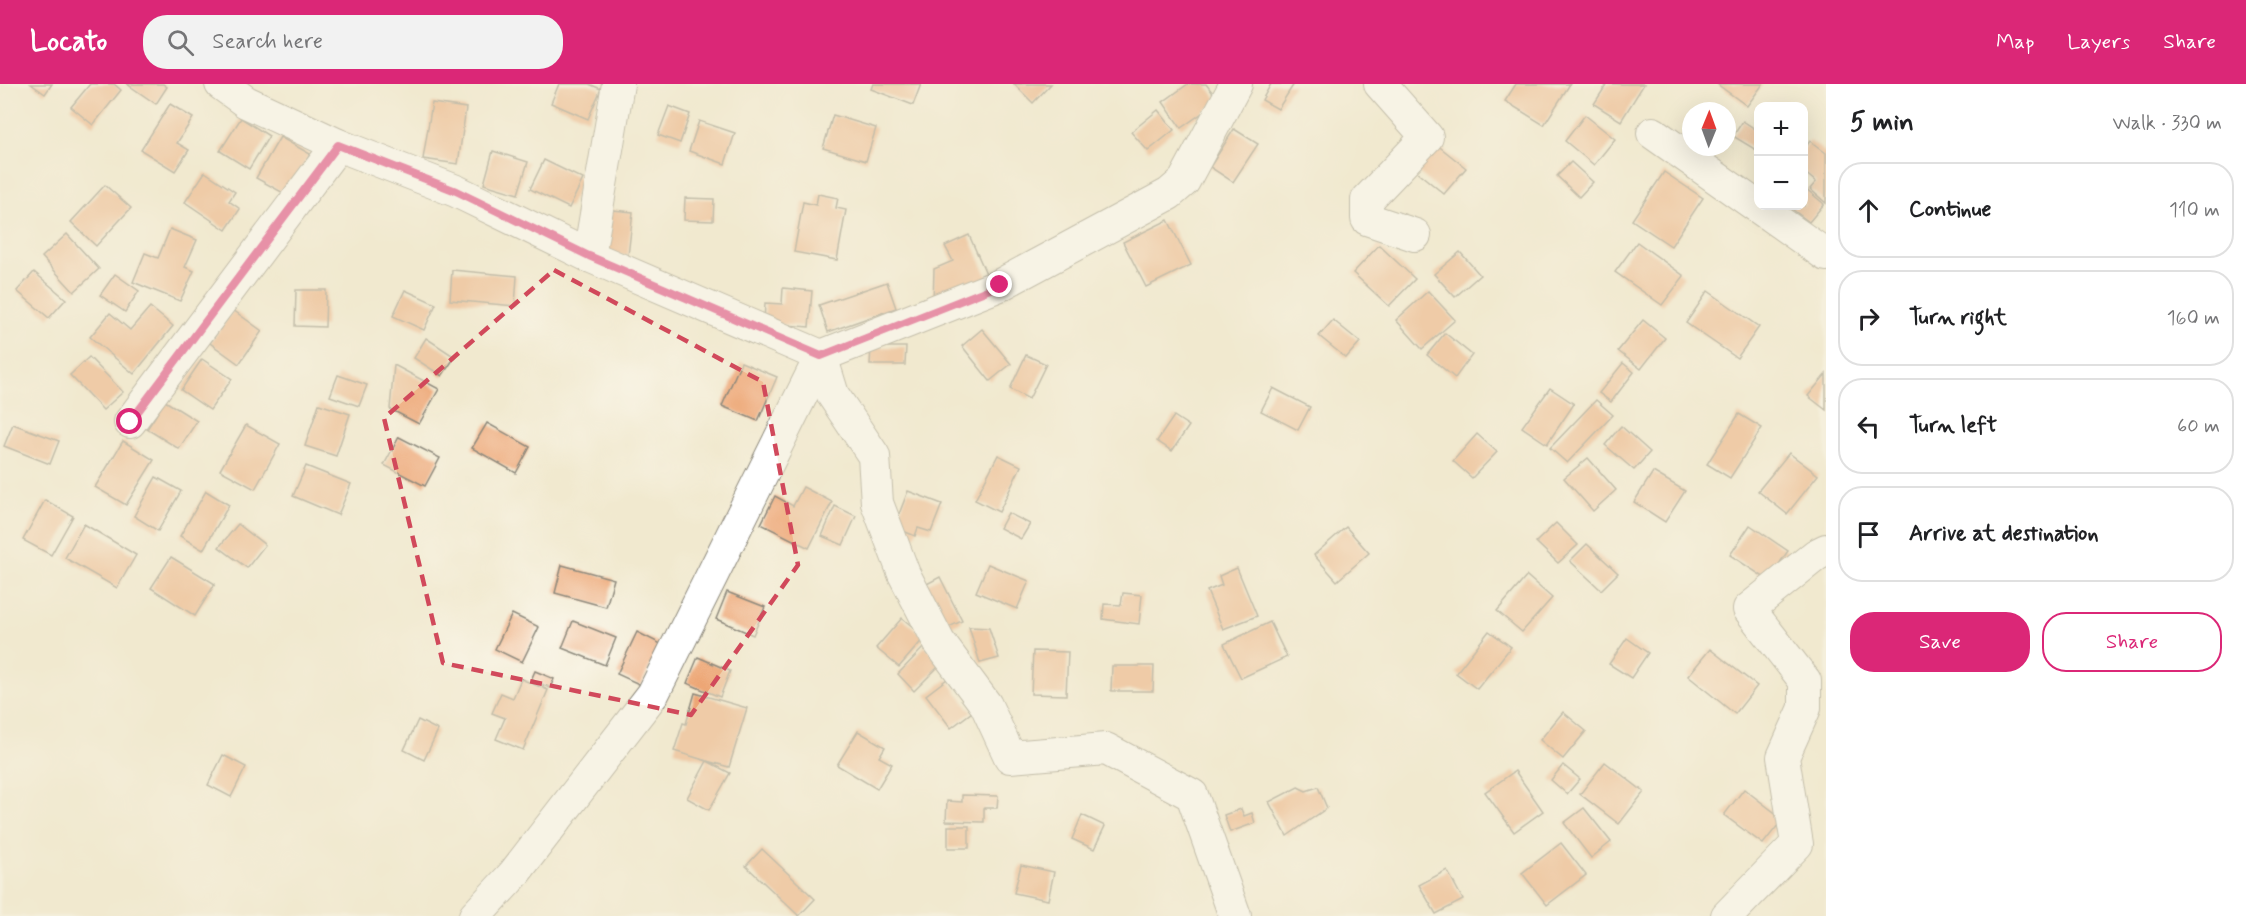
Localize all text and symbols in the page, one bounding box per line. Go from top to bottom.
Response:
search box [143,15,563,69]
text: Locato [30,24,107,61]
icon: search [164,26,197,59]
text: Search here [212,28,323,56]
text: Map [1996,28,2034,56]
text: Layers [2067,28,2130,56]
text: Share [2163,28,2216,56]
north arrow [1682,102,1736,156]
map controls [1754,102,1808,210]
button: + [1754,102,1808,156]
text: 5 min [1850,106,1914,140]
text: Walk · 330 m [2113,110,2222,137]
button: − [1754,156,1808,210]
icon: ahead [1852,194,1885,227]
text: Continue [1909,196,1991,224]
text: 110 m [2169,197,2220,224]
route end [986,271,1012,297]
icon: right [1852,302,1885,335]
text: Turn right [1909,304,2007,332]
text: 160 m [2167,305,2220,332]
route start [116,408,142,434]
icon: left [1852,410,1885,443]
text: Turn left [1909,412,1997,440]
text: 60 m [2177,413,2220,440]
icon: arrive [1852,518,1885,551]
text: Arrive at destination [1909,520,2099,548]
button: Save [1850,612,2030,672]
button: Share [2042,612,2222,672]

